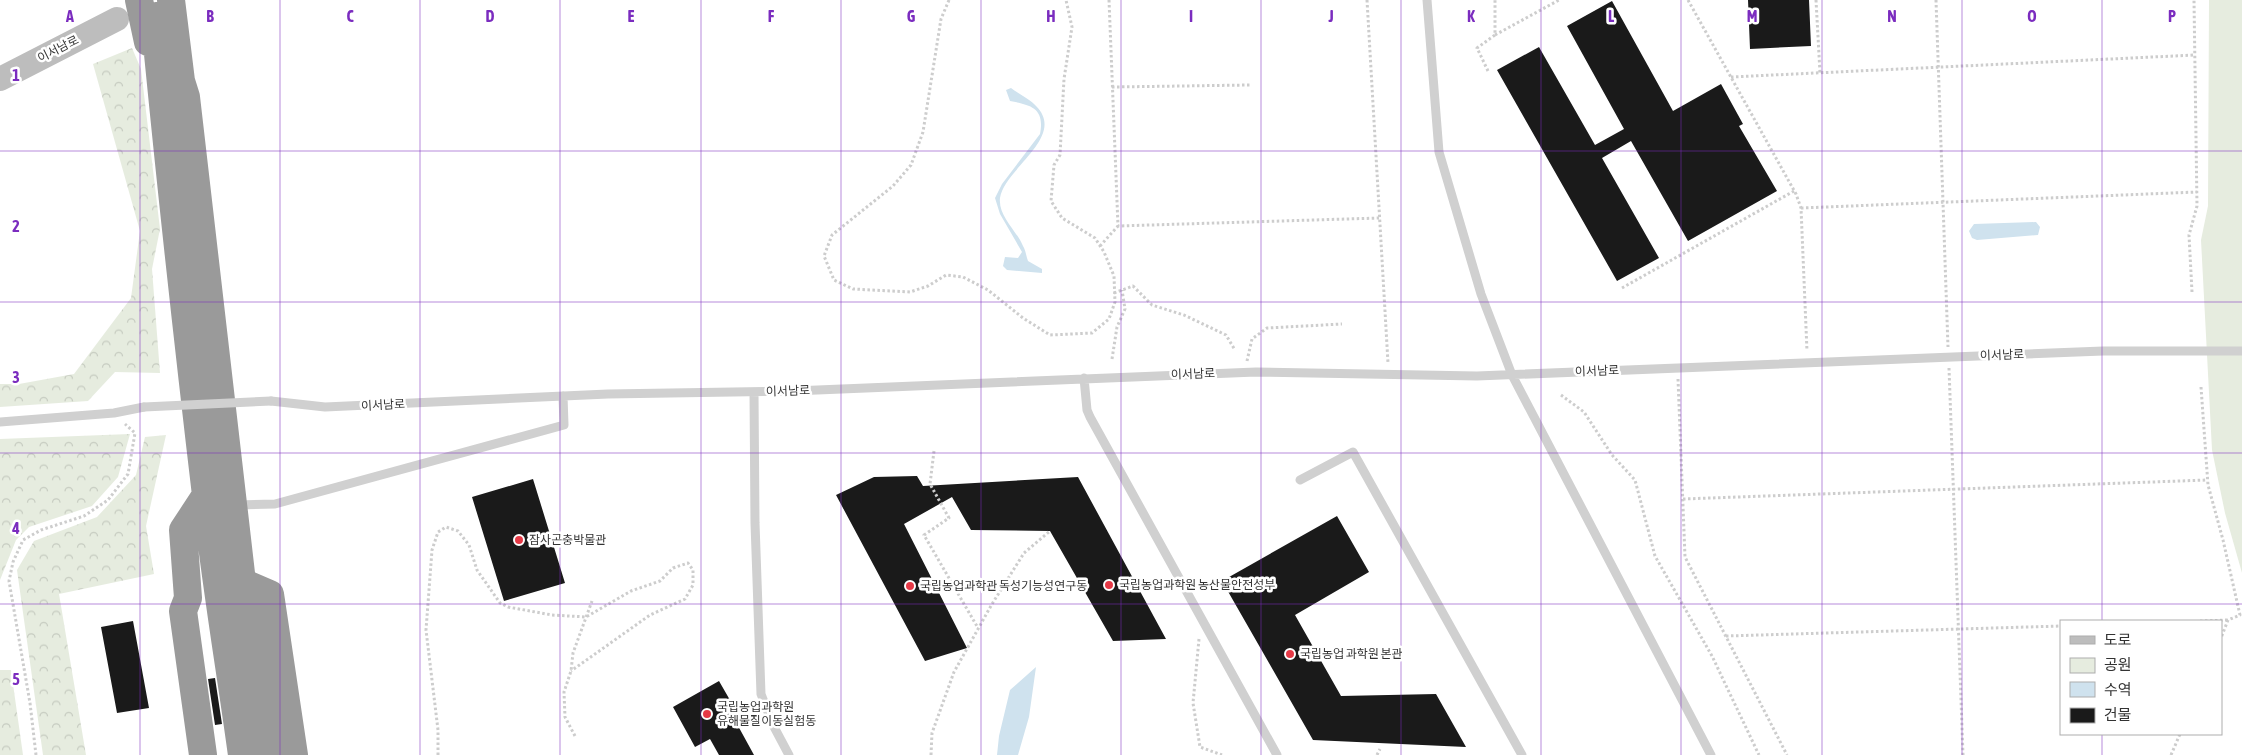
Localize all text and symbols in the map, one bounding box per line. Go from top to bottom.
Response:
text: A [65,7,74,25]
text: B [206,7,214,25]
text: C [346,7,354,25]
text: D [486,7,495,25]
text: E [628,7,635,25]
text: F [768,7,775,25]
text: G [907,7,916,25]
text: H [1046,7,1056,25]
text: I [1189,7,1193,25]
text: J [1327,7,1334,25]
text: K [1467,7,1475,25]
text: L [1608,7,1615,25]
text: M [1747,7,1757,25]
text: N [1887,7,1897,25]
text: O [2027,7,2037,25]
text: P [2168,7,2176,25]
street label: 이서남로 [35,33,81,65]
text: 1 [12,66,20,84]
text: 2 [12,217,20,235]
street label: 이서남로 [1980,347,2024,363]
street label: 이서남로 [1575,363,1619,379]
street label: 이서남로 [1171,366,1215,382]
text: 3 [12,368,20,386]
street label: 이서남로 [766,383,810,399]
street label: 이서남로 [361,397,405,413]
text: 4 [11,519,20,537]
place label: 잠사곤충박물관 [529,533,606,547]
marker: 잠사곤충박물관 [513,534,525,546]
place label: 국립농업과학원 농산물안전성부 [1119,578,1275,592]
place label: 국립농업과학관 독성기능성연구동 [920,579,1087,593]
marker: 국립농업과학원 농산물안전성부 [1103,579,1115,591]
marker: 국립농업과학관 독성기능성연구동 [904,580,916,592]
legend [2060,620,2222,735]
text: 도로 [2104,631,2132,648]
place label: 국립농업 과학원 본관 [1300,647,1403,661]
marker: 국립농업 과학원 본관 [1284,648,1296,660]
text: 공원 [2104,656,2132,673]
text: 5 [12,670,20,688]
text: 수역 [2104,681,2132,698]
place label: 국립농업과학원 유해물질이동실험동 [717,700,816,728]
text: 건물 [2104,706,2132,723]
marker: 국립농업과학원 유해물질이동실험동 [701,708,713,720]

